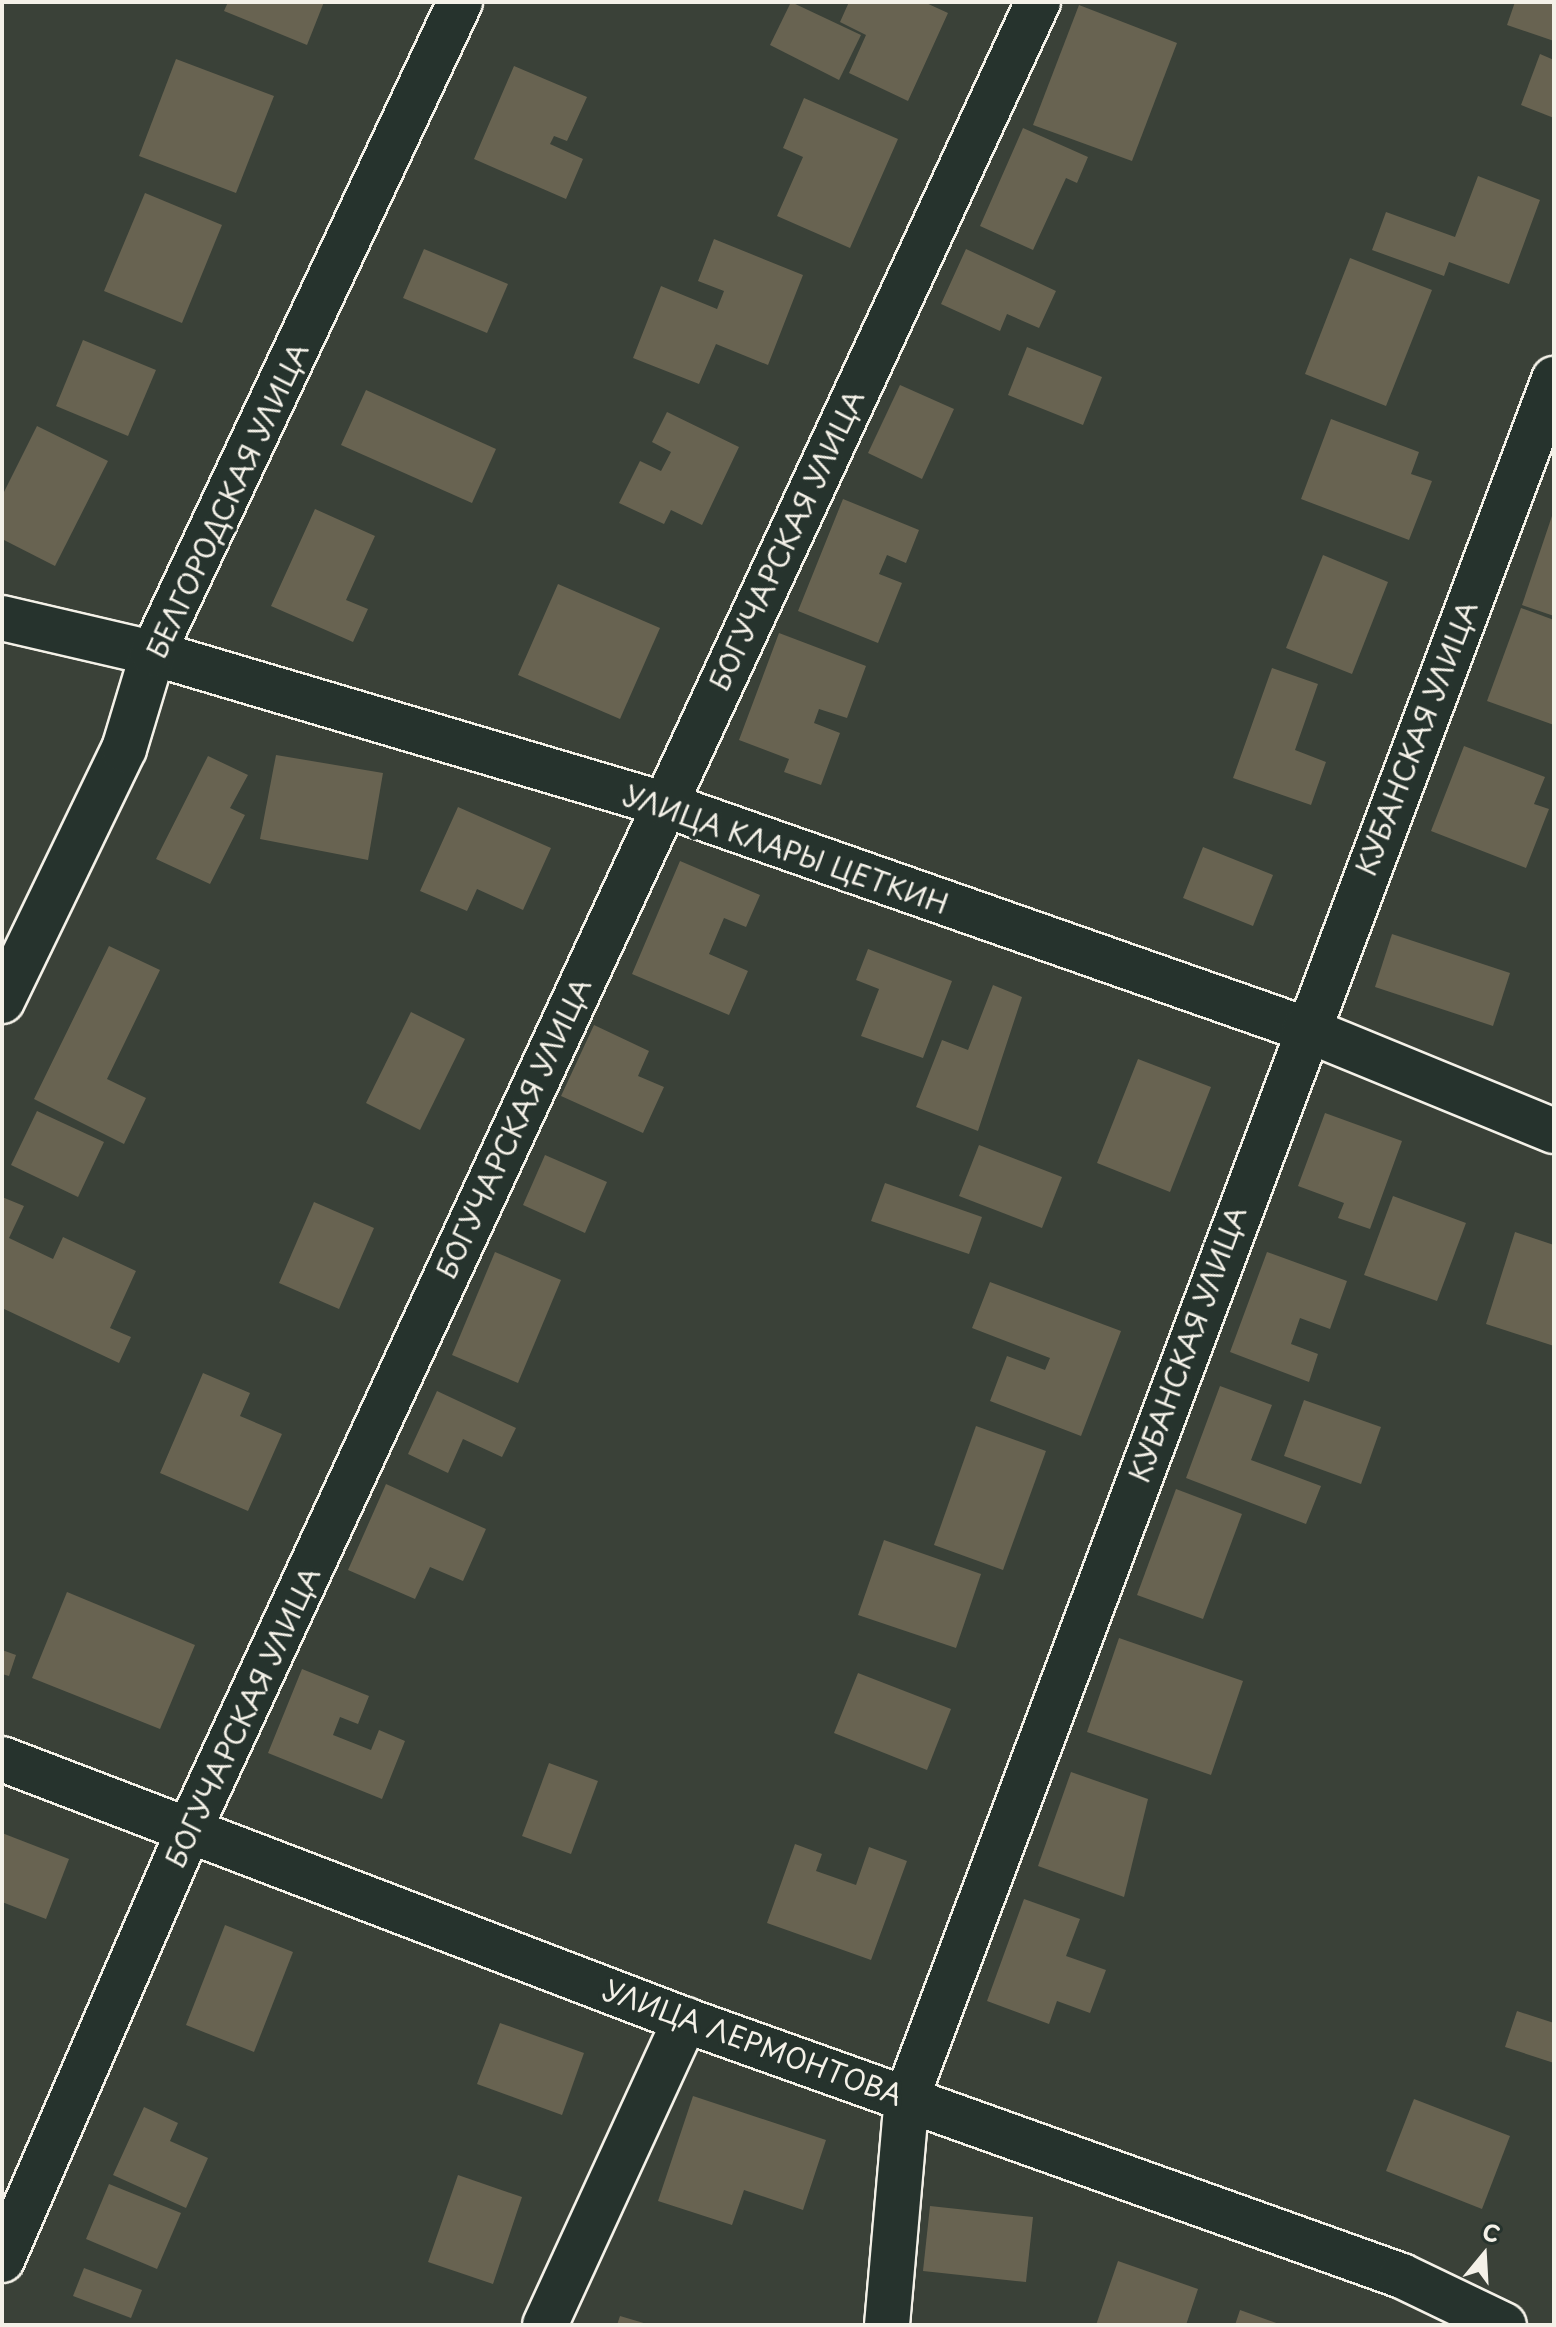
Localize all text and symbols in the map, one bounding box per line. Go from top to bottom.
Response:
street label: БЕЛГОРОДСКАЯ УЛИЦА [139,337,315,663]
street label: БОГУЧАРСКАЯ УЛИЦА [702,384,870,696]
street label: КУБАНСКАЯ УЛИЦА [1348,595,1484,881]
street label: УЛИЦА КЛАРЫ ЦЕТКИН [617,777,955,921]
street label: БОГУЧАРСКАЯ УЛИЦА [429,972,597,1284]
street label: КУБАНСКАЯ УЛИЦА [1121,1201,1253,1487]
street label: БОГУЧАРСКАЯ УЛИЦА [158,1561,326,1873]
street label: УЛИЦА ЛЕРМОНТОВА [598,1972,908,2112]
text: С [1479,2213,1505,2250]
north arrow [1444,2215,1524,2295]

